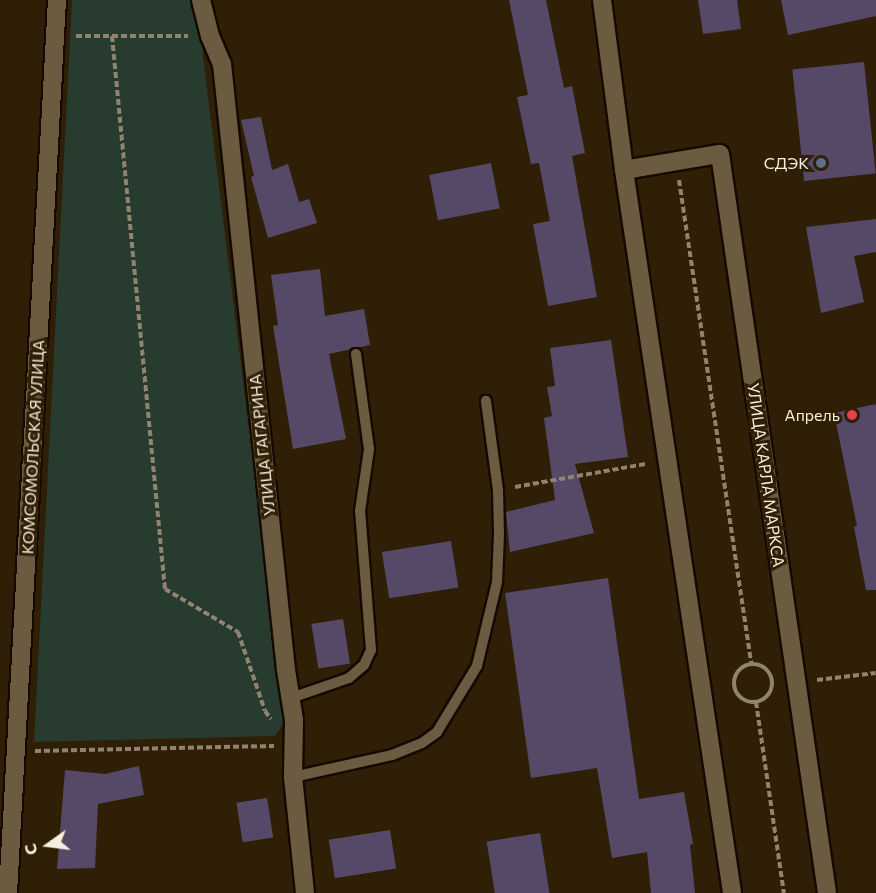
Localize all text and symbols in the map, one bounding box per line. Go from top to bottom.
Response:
place label: СДЭК [764,153,809,173]
marker: СДЭК [814,156,828,170]
street label: КОМСОМОЛЬСКАЯ УЛИЦА [18,339,48,555]
street label: УЛИЦА ГАГАРИНА [245,373,279,517]
street label: УЛИЦА КАРЛА МАРКСА [744,382,788,568]
place label: Апрель [785,405,840,425]
marker: Апрель [845,408,859,422]
north arrow [18,815,78,875]
text: С [20,842,41,857]

